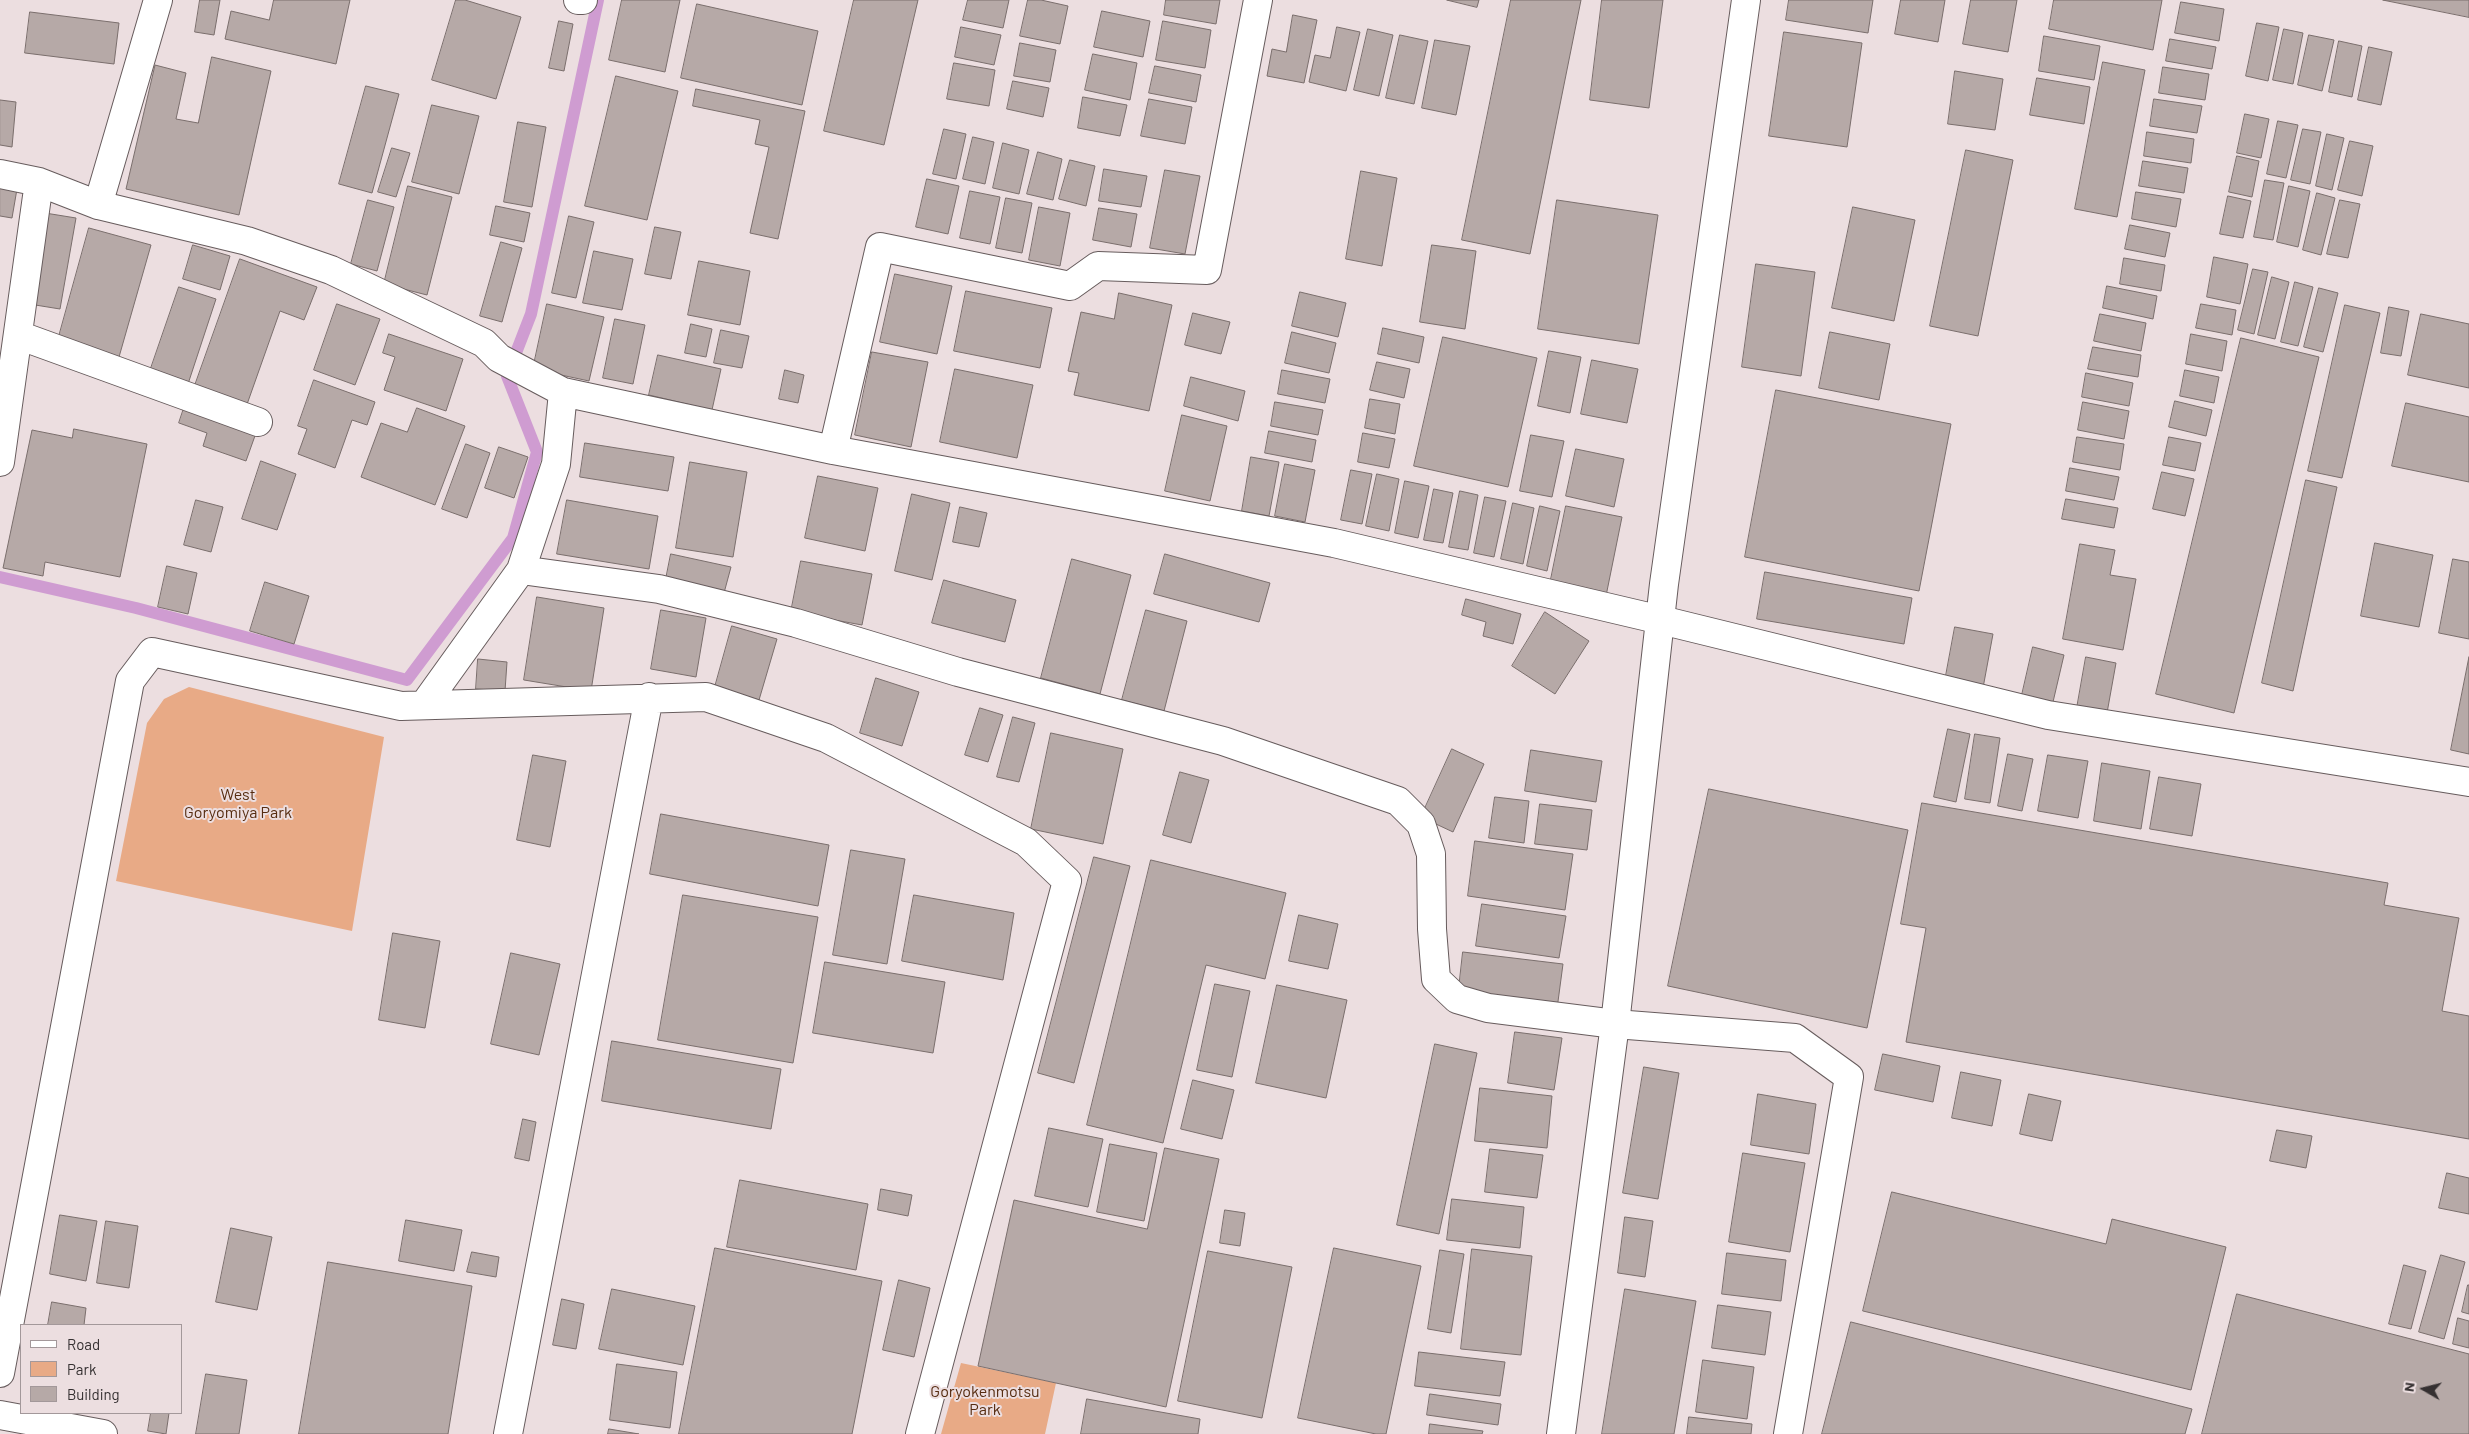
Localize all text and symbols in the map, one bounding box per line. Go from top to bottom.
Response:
park label: West Goryomiya Park [184,785,292,823]
legend [20,1324,182,1414]
text: Road [67,1335,100,1353]
text: Park [67,1360,96,1378]
north arrow [2399,1364,2449,1414]
text: N [2400,1381,2418,1393]
park label: Goryokenmotsu Park [930,1382,1040,1420]
text: Building [67,1385,120,1403]

